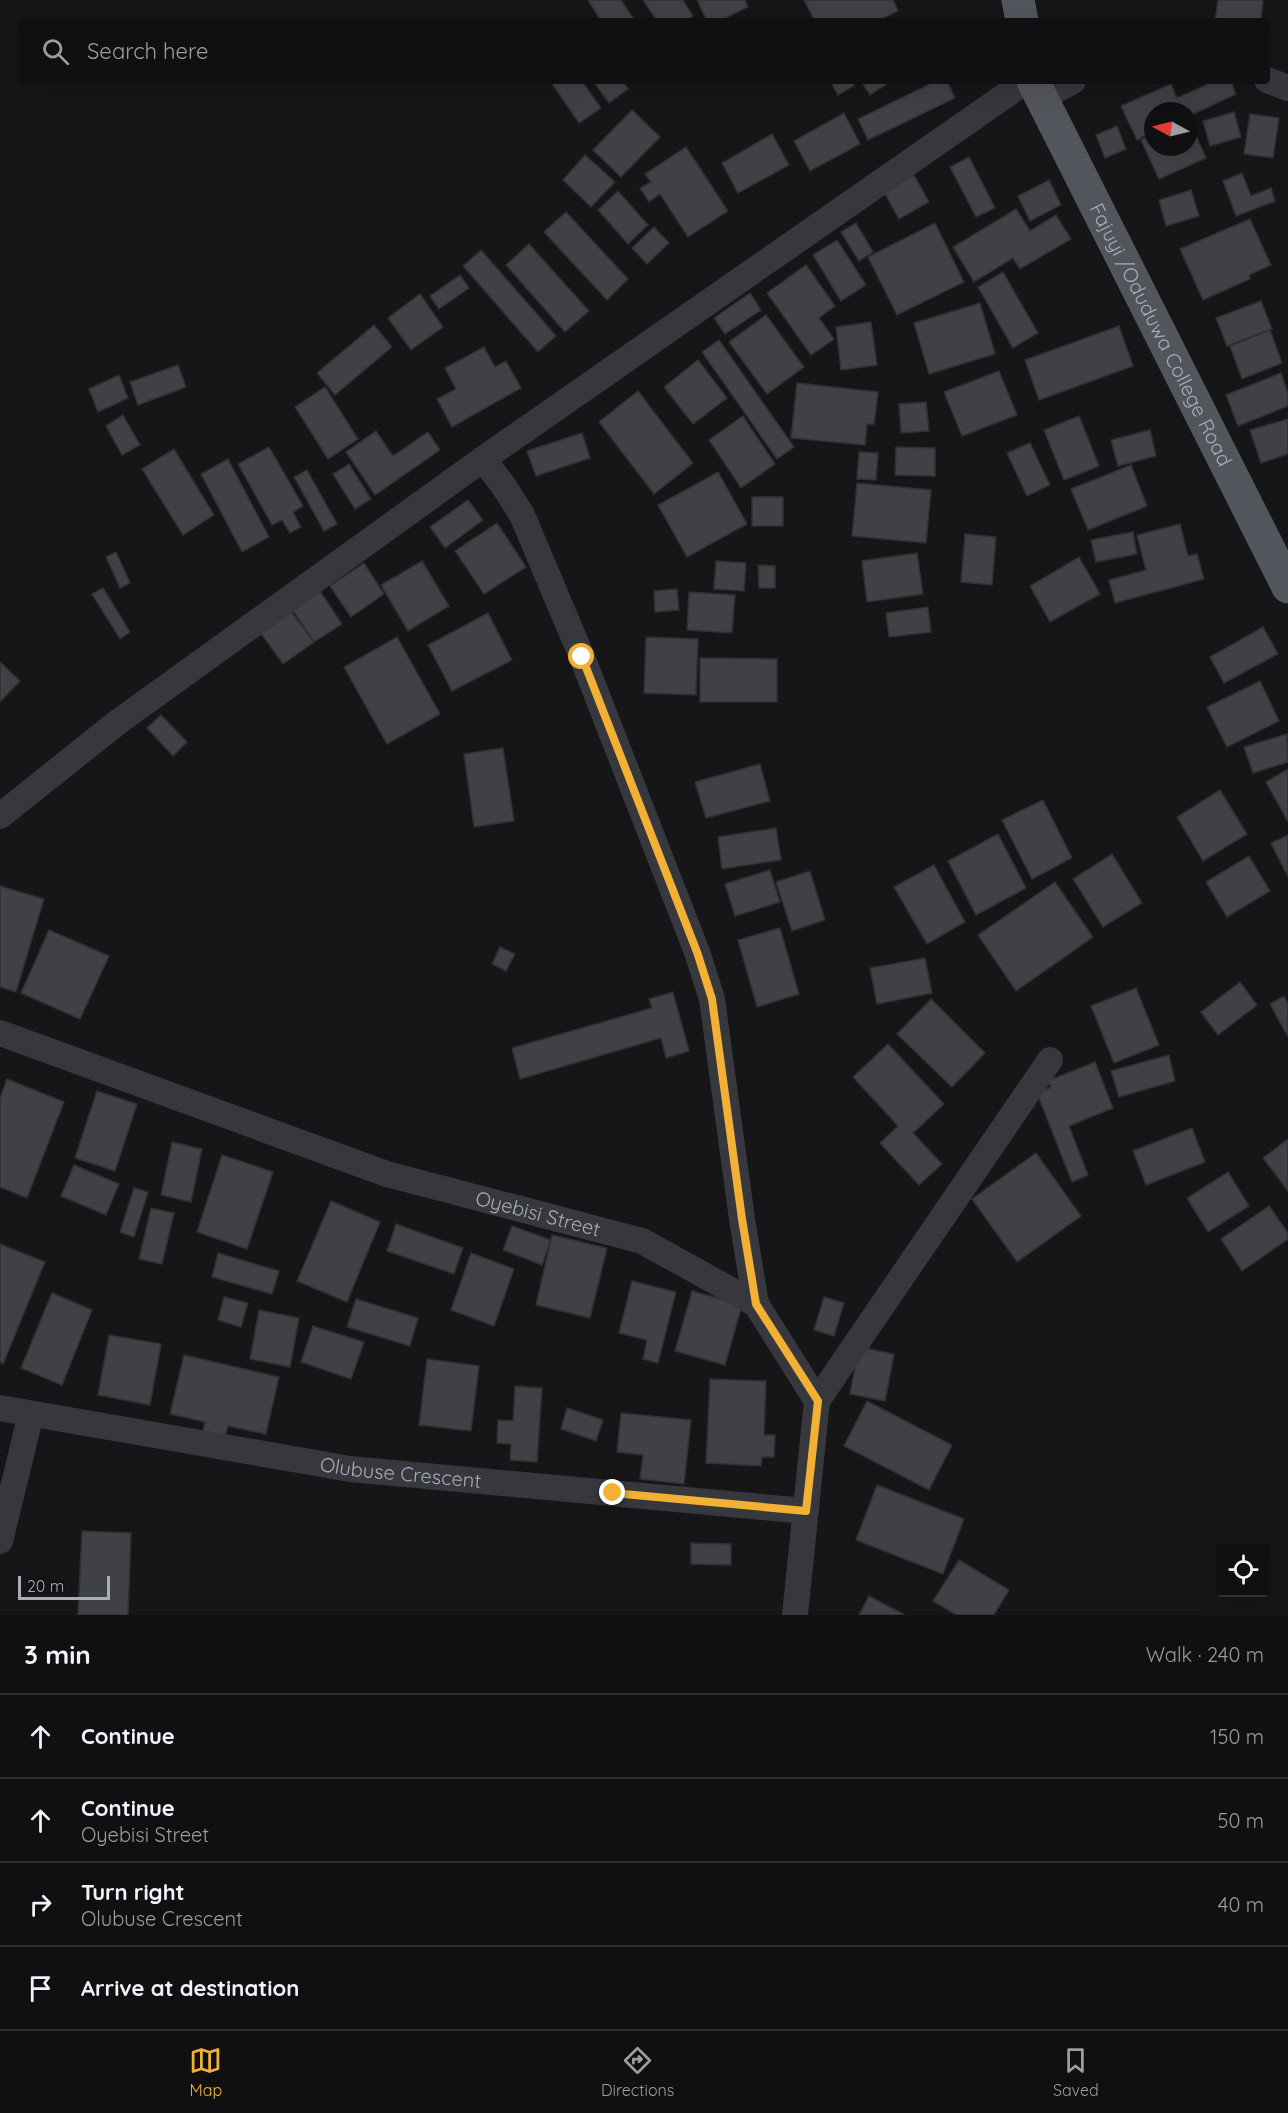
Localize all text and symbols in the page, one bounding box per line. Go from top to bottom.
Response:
search box [18,18,1270,84]
icon: search [39,35,72,68]
text: Search here [87,37,208,65]
north arrow [1144,102,1198,156]
street label: Fajuyi /Oduduwa College Road [1085,199,1238,470]
route start [568,643,594,669]
street label: Oyebisi Street [473,1185,603,1242]
street label: Olubuse Crescent [318,1451,483,1493]
route end [599,1479,625,1505]
map controls [1216,1543,1270,1597]
button: locate [1216,1543,1270,1597]
scale bar [18,1573,110,1600]
text: 20 m [27,1576,64,1596]
text: 3 min [24,1638,91,1671]
text: Walk · 240 m [1146,1642,1264,1667]
icon: ahead [24,1720,57,1753]
text: Continue [81,1722,175,1750]
text: 150 m [1210,1724,1264,1749]
text: Continue [81,1794,175,1822]
icon: ahead [24,1804,57,1837]
text: 50 m [1218,1808,1264,1833]
text: Oyebisi Street [81,1822,209,1847]
text: Turn right [81,1878,185,1906]
icon: right [24,1888,57,1921]
text: 40 m [1218,1892,1264,1917]
text: Olubuse Crescent [81,1906,243,1931]
icon: arrive [24,1972,57,2005]
text: Arrive at destination [81,1974,299,2002]
tab: Map [189,2044,222,2100]
tab: Directions [601,2044,674,2100]
tab: Saved [1053,2044,1099,2100]

